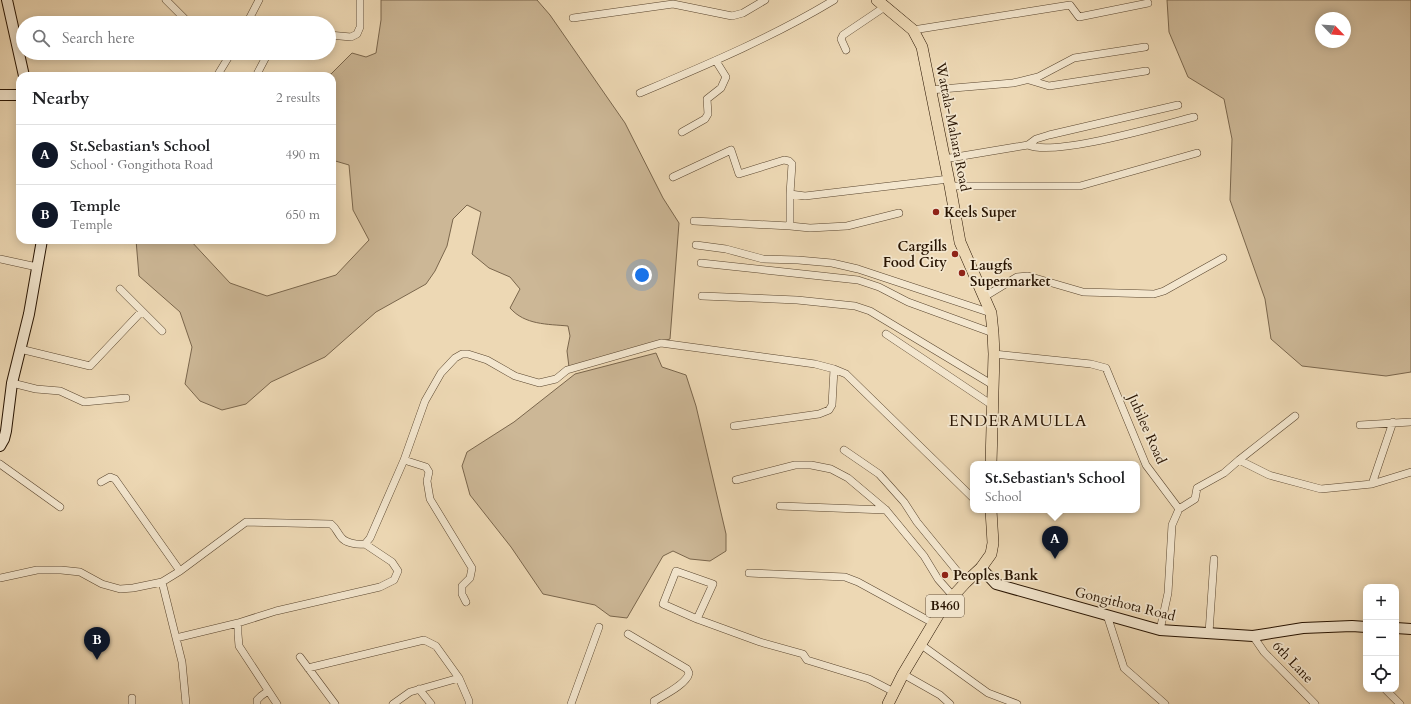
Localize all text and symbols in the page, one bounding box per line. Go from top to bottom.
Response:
north arrow [1315,12,1351,48]
search box [16,16,336,60]
icon: search [30,27,52,49]
text: Search here [62,28,135,48]
street label: Wattala-Mahara Road [931,60,975,194]
text: Nearby [32,87,89,110]
text: 2 results [276,89,320,107]
text: St.Sebastian's School [70,136,210,156]
text: A [40,146,50,164]
text: 490 m [286,146,320,164]
text: School · Gongithota Road [70,156,213,174]
text: Temple [70,196,121,216]
place label: Keels Super [944,203,1017,222]
text: B [40,206,50,224]
text: 650 m [286,206,320,224]
marker: Keels Super [931,207,941,217]
text: Temple [70,216,113,234]
place label: Cargills Food City [883,237,947,272]
marker: Cargills Food City [950,249,960,259]
place label: Laugfs Supermarket [970,256,1051,291]
your location [632,265,652,285]
marker: Laugfs Supermarket [957,268,967,278]
street label: Jubilee Road [1122,389,1171,467]
district label: ENDERAMULLA [949,410,1087,432]
popup [970,461,1140,513]
text: St.Sebastian's School [985,468,1125,488]
text: School [985,488,1022,506]
pin: A [1042,526,1068,559]
place label: Peoples Bank [953,566,1039,585]
marker: Peoples Bank [940,570,950,580]
street label: Gongithota Road [1073,582,1178,626]
map controls [1363,584,1399,692]
button: + [1363,584,1399,620]
road number: B460 [926,595,964,617]
button: − [1363,620,1399,656]
pin: B [84,627,110,660]
street label: 6th Lane [1268,637,1318,687]
button: locate [1363,656,1399,692]

